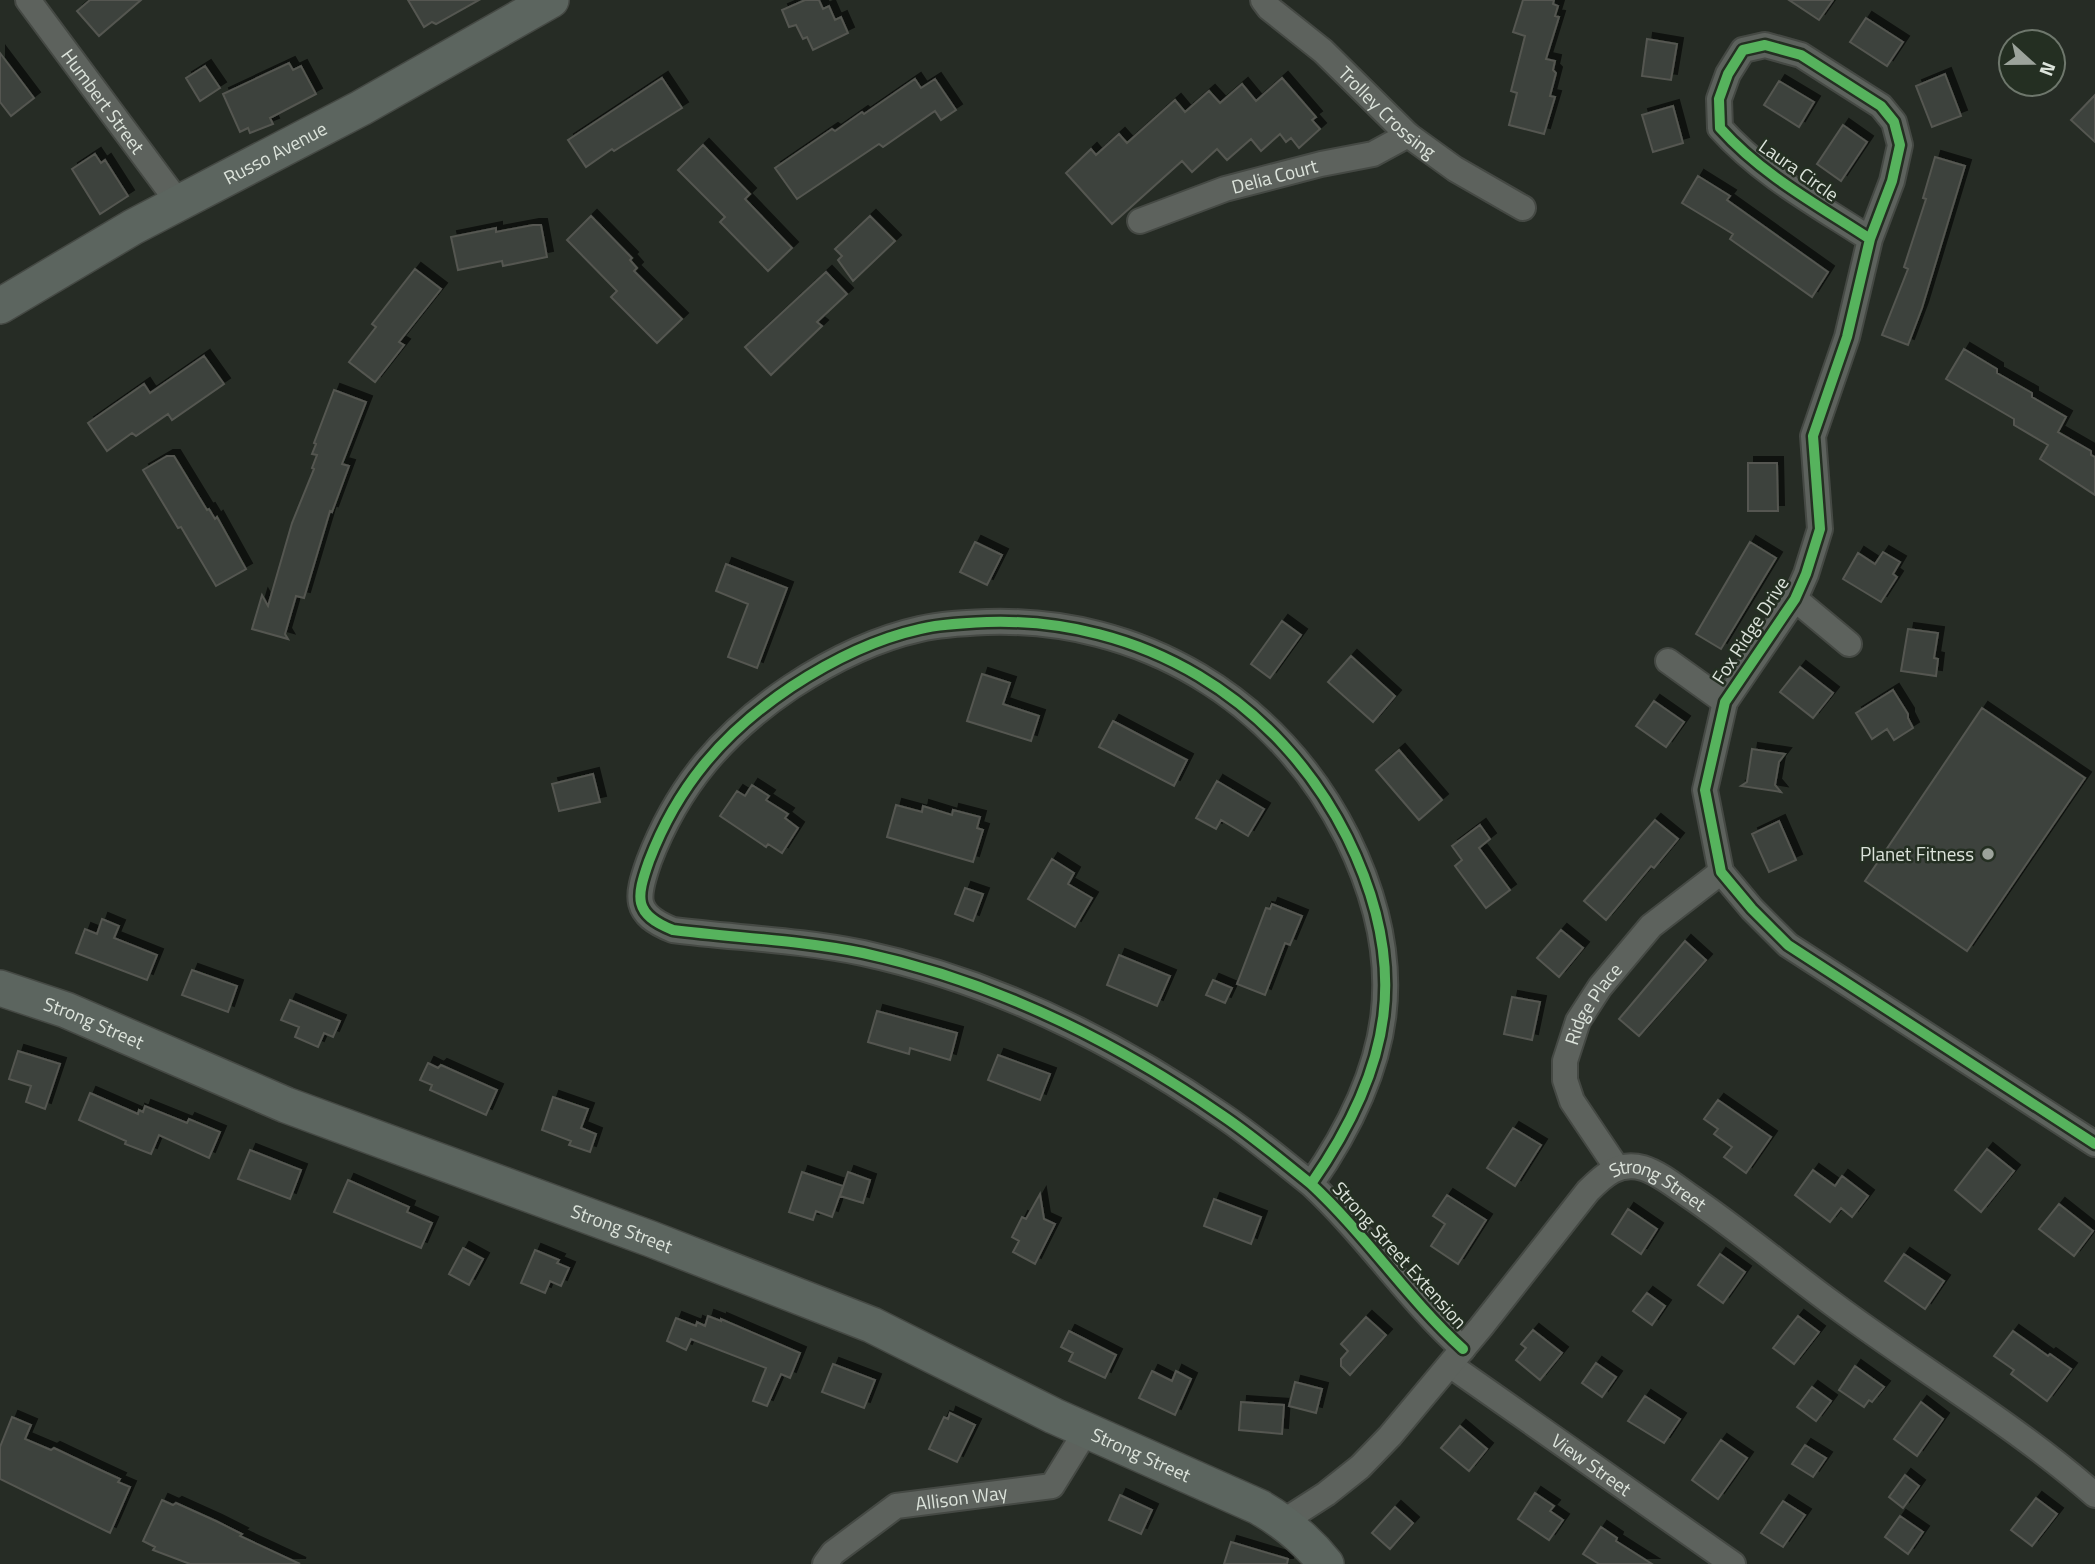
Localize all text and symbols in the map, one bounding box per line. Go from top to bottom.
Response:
north arrow [1997,28,2067,98]
street label: Humbert Street [55,42,153,160]
text: N [2032,58,2064,81]
street label: Trolley Crossing [1332,59,1443,165]
street label: Russo Avenue [218,113,332,191]
street label: Laura Circle [1753,131,1845,208]
street label: Delia Court [1228,150,1321,201]
street label: Fox Ridge Drive [1704,570,1795,689]
place label: Planet Fitness [1860,839,1974,868]
marker: Planet Fitness [1980,846,1996,862]
street label: Ridge Place [1556,956,1629,1048]
street label: Strong Street [40,989,149,1056]
street label: Strong Street [1604,1151,1713,1218]
street label: Strong Street Extension [1326,1175,1474,1335]
street label: Strong Street [567,1196,677,1260]
street label: Strong Street [1087,1419,1196,1489]
street label: View Street [1546,1426,1638,1503]
street label: Allison Way [913,1477,1009,1517]

